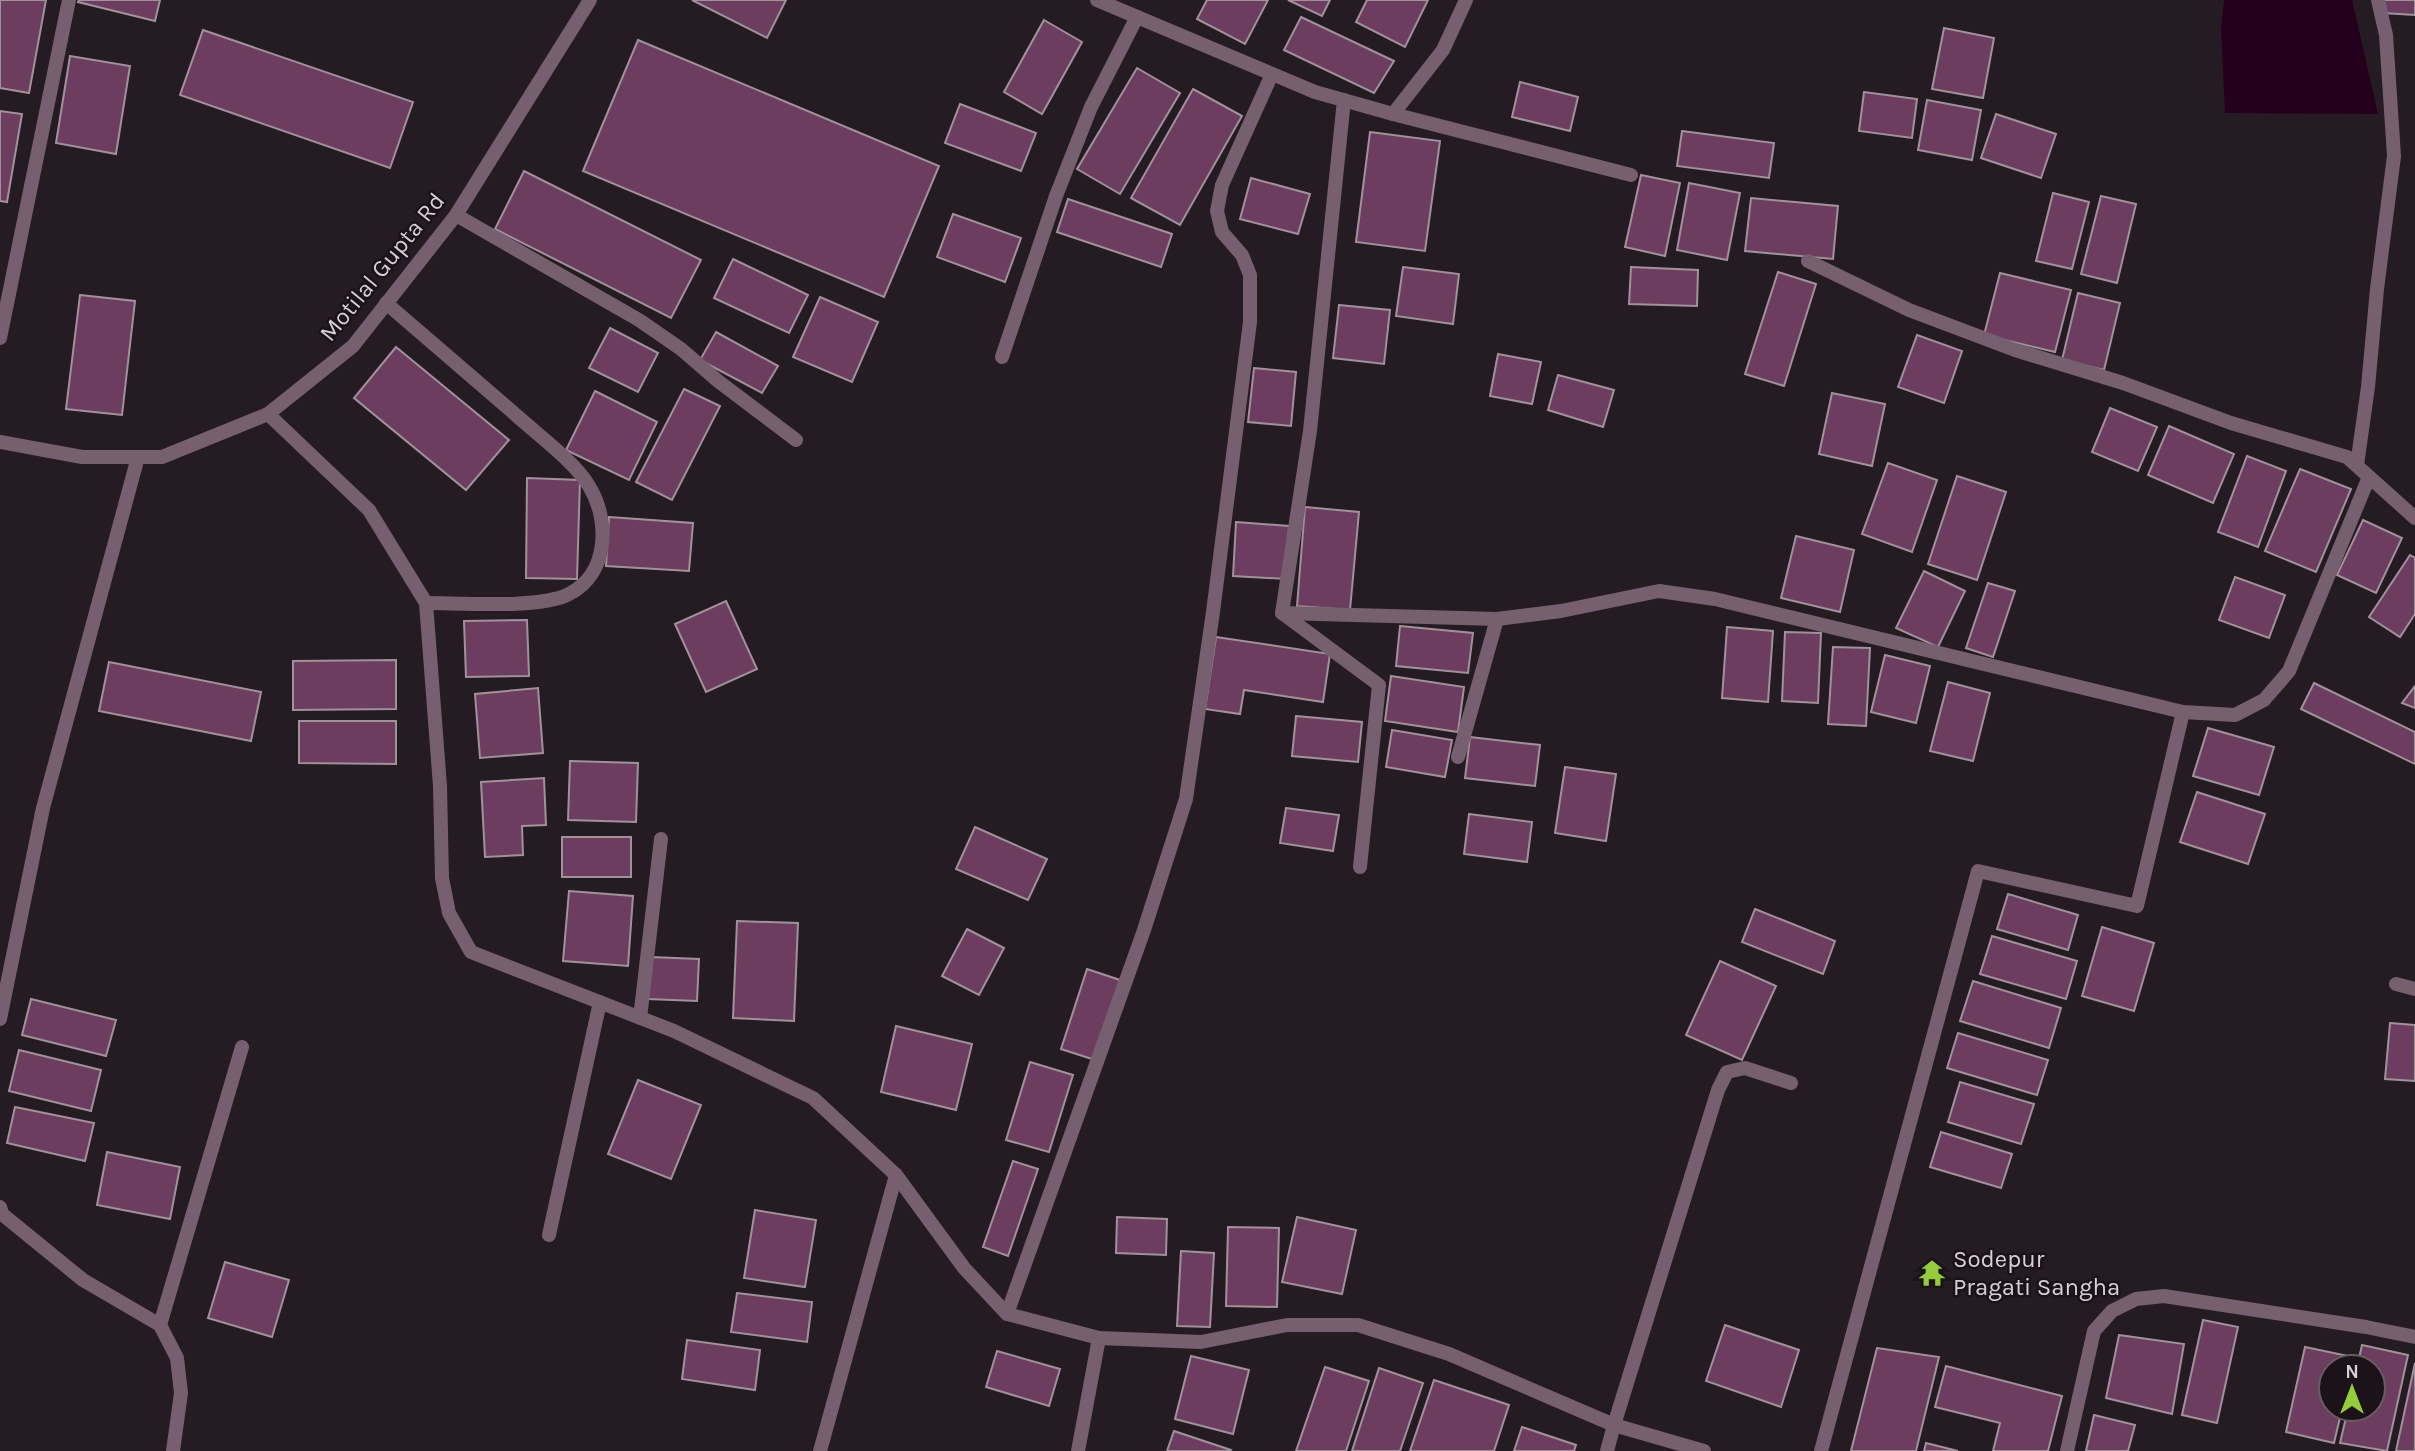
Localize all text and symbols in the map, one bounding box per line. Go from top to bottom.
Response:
street label: Motilal Gupta Rd [314,187,450,347]
place label: Sodepur Pragati Sangha [1953,1245,2120,1301]
temple icon: Sodepur Pragati Sangha [1917,1258,1947,1288]
north arrow [2317,1353,2387,1423]
text: N [2345,1361,2359,1383]

